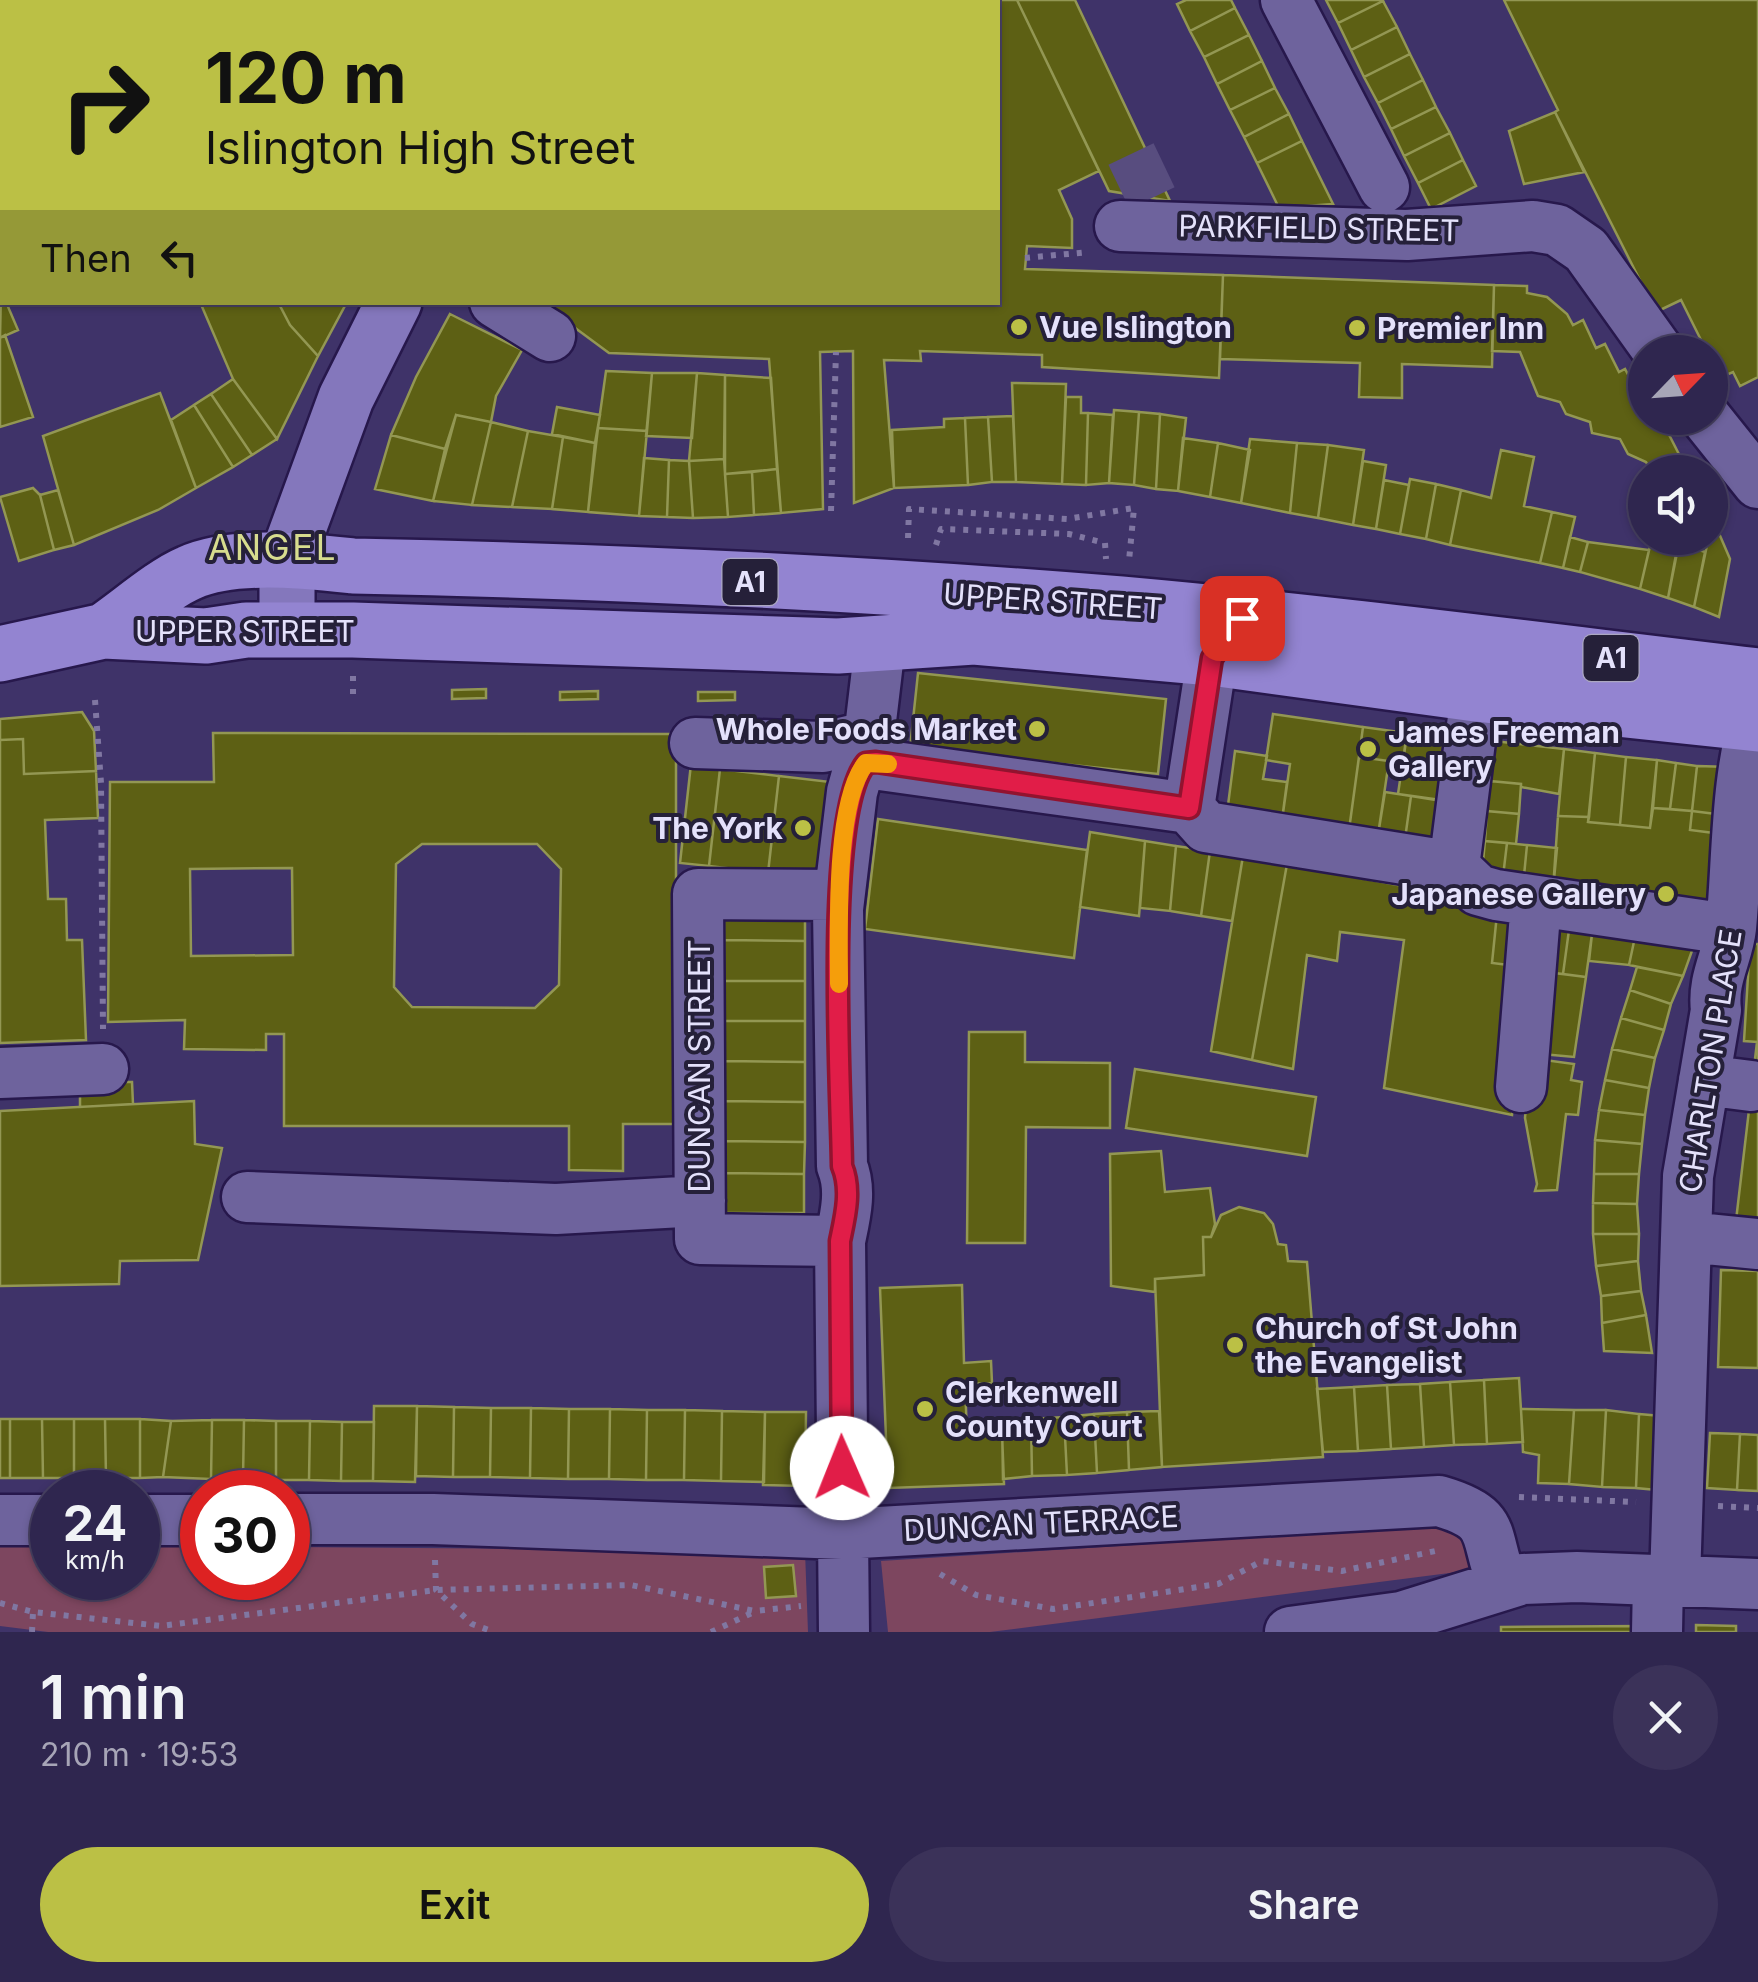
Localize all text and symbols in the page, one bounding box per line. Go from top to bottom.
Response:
text: 120 m [205,35,407,120]
icon: right [40,40,170,170]
text: Islington High Street [205,120,636,175]
street label: PARKFIELD STREET [1178,208,1460,248]
icon: left [152,230,207,285]
text: Then [40,235,132,281]
place label: Vue Islington [1039,309,1232,345]
place label: Premier Inn [1377,310,1544,346]
marker: Vue Islington [1008,316,1030,338]
marker: Premier Inn [1346,317,1368,339]
north arrow [1628,335,1728,435]
map controls [1628,335,1728,555]
button: sound [1628,455,1728,555]
district label: ANGEL [208,526,338,568]
road number: A1 [722,559,778,605]
street label: UPPER STREET [942,575,1164,627]
pin [1200,576,1285,661]
icon: arrive [1215,591,1270,646]
street label: UPPER STREET [135,613,355,649]
road number: A1 [1584,635,1638,681]
place label: Whole Foods Market [716,711,1017,747]
place label: James Freeman Gallery [1388,714,1620,784]
marker: Whole Foods Market [1026,718,1048,740]
marker: James Freeman Gallery [1357,738,1379,760]
place label: The York [652,810,784,846]
marker: The York [792,817,814,839]
place label: Japanese Gallery [1391,876,1646,912]
marker: Japanese Gallery [1655,883,1677,905]
street label: CHARLTON PLACE [1671,927,1749,1195]
street label: DUNCAN STREET [681,940,717,1193]
place label: Church of St John the Evangelist [1255,1310,1518,1380]
marker: Church of St John the Evangelist [1224,1334,1246,1356]
place label: Clerkenwell County Court [945,1374,1143,1444]
marker: Clerkenwell County Court [914,1398,936,1420]
position arrow [790,1416,894,1520]
speed limit sign: 30 [180,1470,310,1600]
text: 24 [63,1493,127,1553]
street label: DUNCAN TERRACE [903,1498,1179,1548]
text: km/h [65,1545,125,1575]
text: 1 min [40,1661,187,1733]
button: close [1613,1665,1718,1770]
text: 210 m · 19:53 [40,1735,238,1774]
button: Exit [40,1847,869,1962]
button: Share [889,1847,1718,1962]

